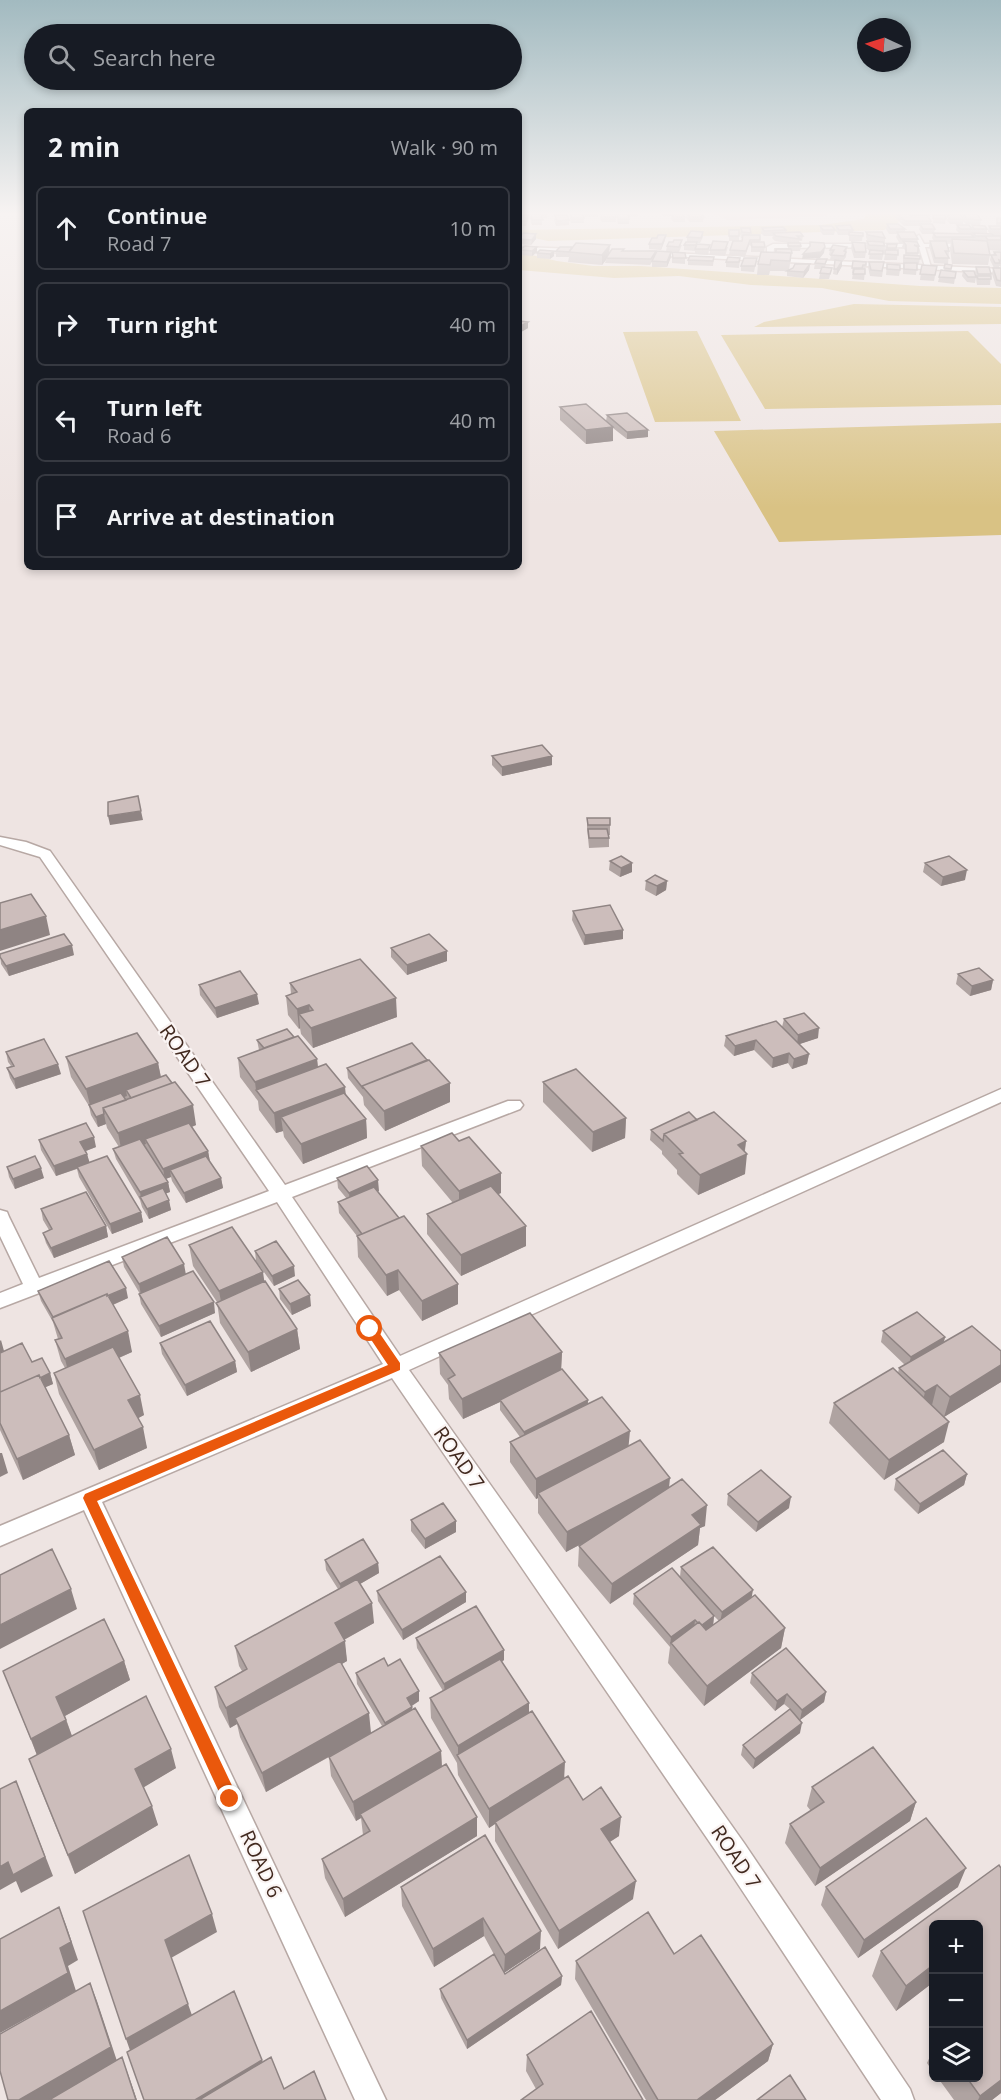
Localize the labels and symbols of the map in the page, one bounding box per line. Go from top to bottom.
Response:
north arrow [857,18,911,72]
street label: ROAD 7 [154,1019,217,1093]
route start [356,1315,382,1341]
street label: ROAD 7 [428,1421,491,1495]
route end [216,1785,242,1811]
street label: ROAD 7 [705,1819,768,1894]
street label: ROAD 6 [234,1826,289,1902]

